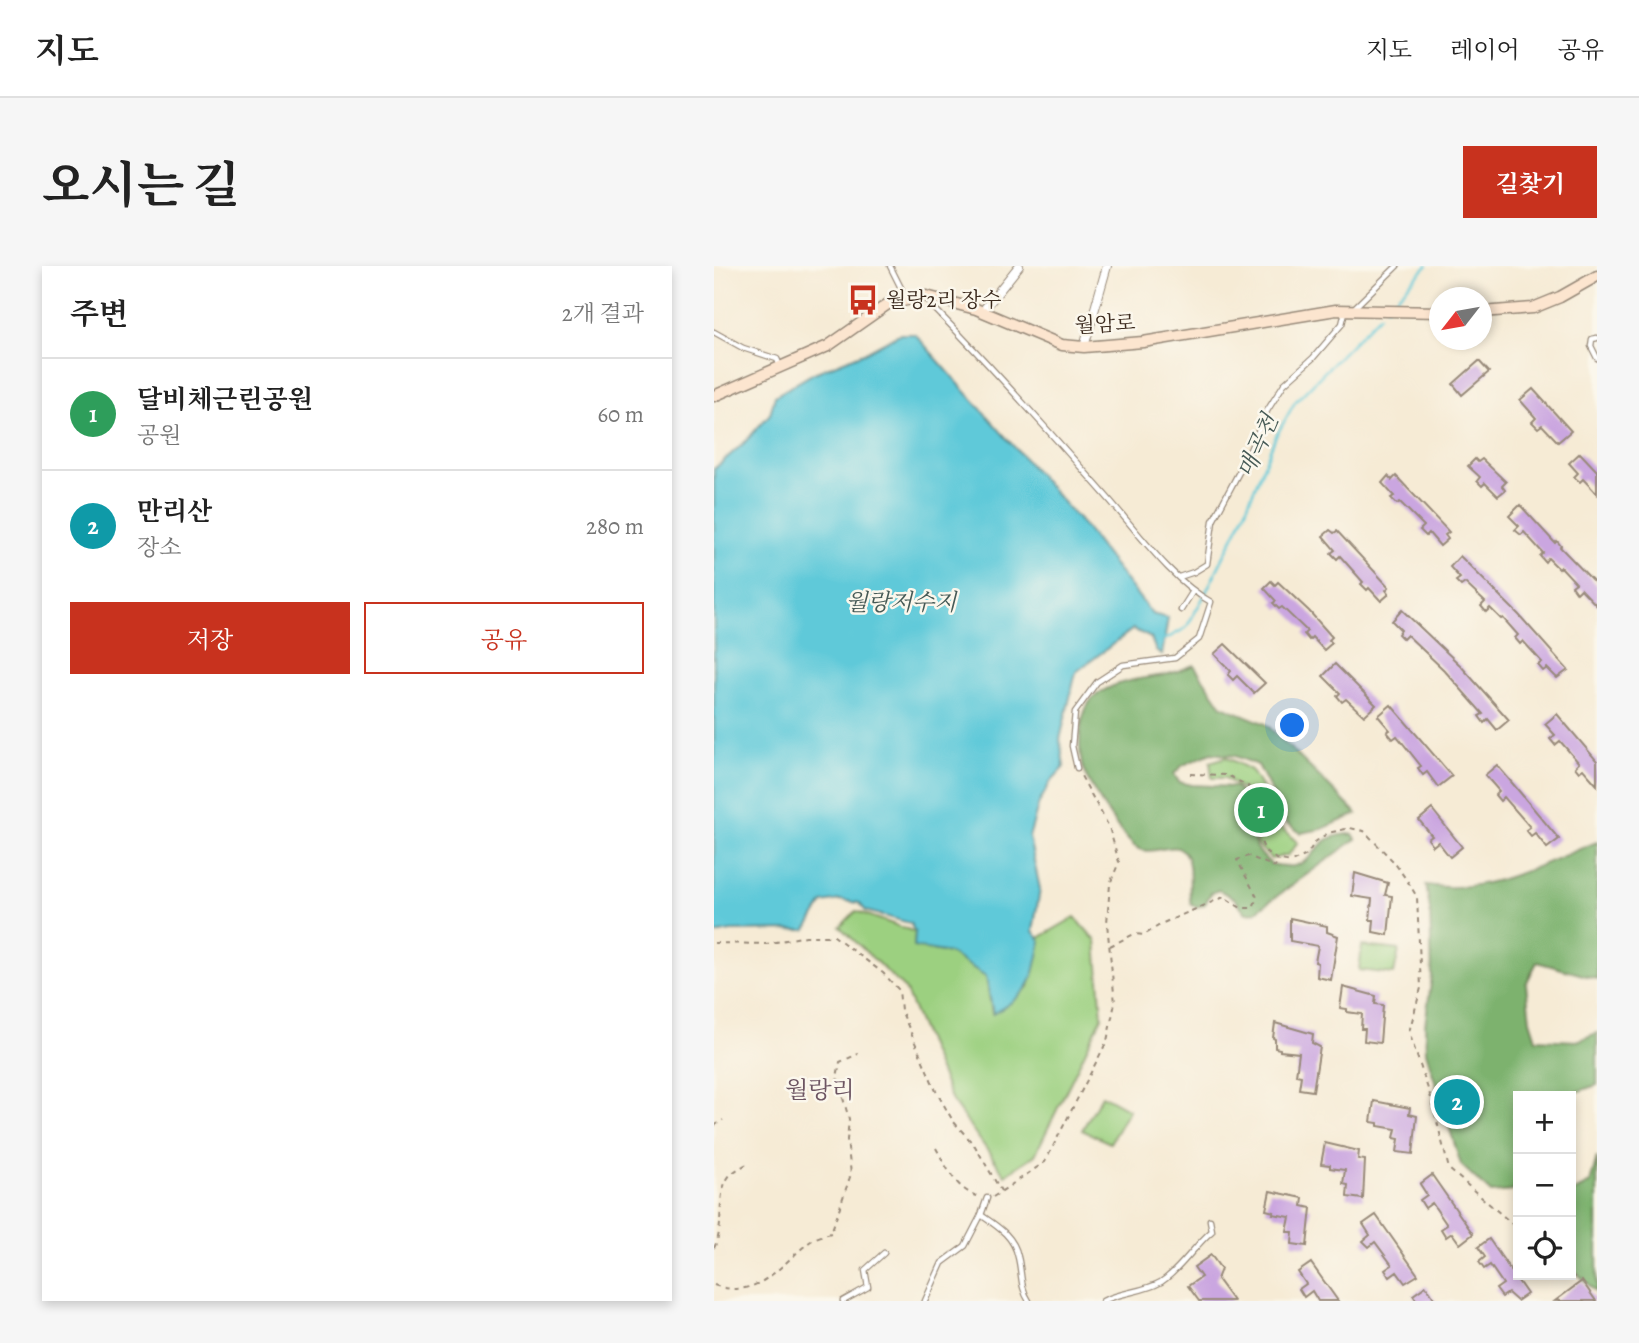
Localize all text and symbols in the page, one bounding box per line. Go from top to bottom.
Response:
text: 지도 [35,28,99,73]
text: 지도 [1366,34,1412,66]
text: 레이어 [1450,34,1520,66]
text: 공유 [1558,34,1604,66]
button: 길찾기 [1463,146,1597,218]
text: 오시는 길 [42,152,240,219]
bus stop icon: 월랑2리 장수 [846,283,880,317]
place label: 월랑2리 장수 [886,286,1002,314]
north arrow [1429,287,1492,350]
text: 주변 [70,294,128,334]
text: 2개 결과 [562,298,644,329]
street label: 월암로 [1074,308,1136,340]
text: 달비체근린공원 [137,382,313,417]
text: 1 [89,399,97,430]
text: 60 m [597,399,644,430]
water label: 매곡천 [1230,408,1286,483]
text: 공원 [137,420,181,451]
text: 만리산 [137,494,212,529]
text: 2 [87,511,99,542]
text: 280 m [586,511,644,542]
text: 장소 [137,532,181,563]
water label: 월랑저수지 [845,587,958,618]
button: 저장 [70,602,350,674]
button: 공유 [364,602,644,674]
your location [1275,708,1309,742]
pin: 1 [1238,784,1284,836]
district label: 월랑리 [785,1074,855,1106]
pin: 2 [1434,1076,1480,1128]
map controls [1513,1091,1576,1280]
button: + [1513,1091,1576,1154]
button: − [1513,1154,1576,1217]
button: locate [1513,1217,1576,1280]

